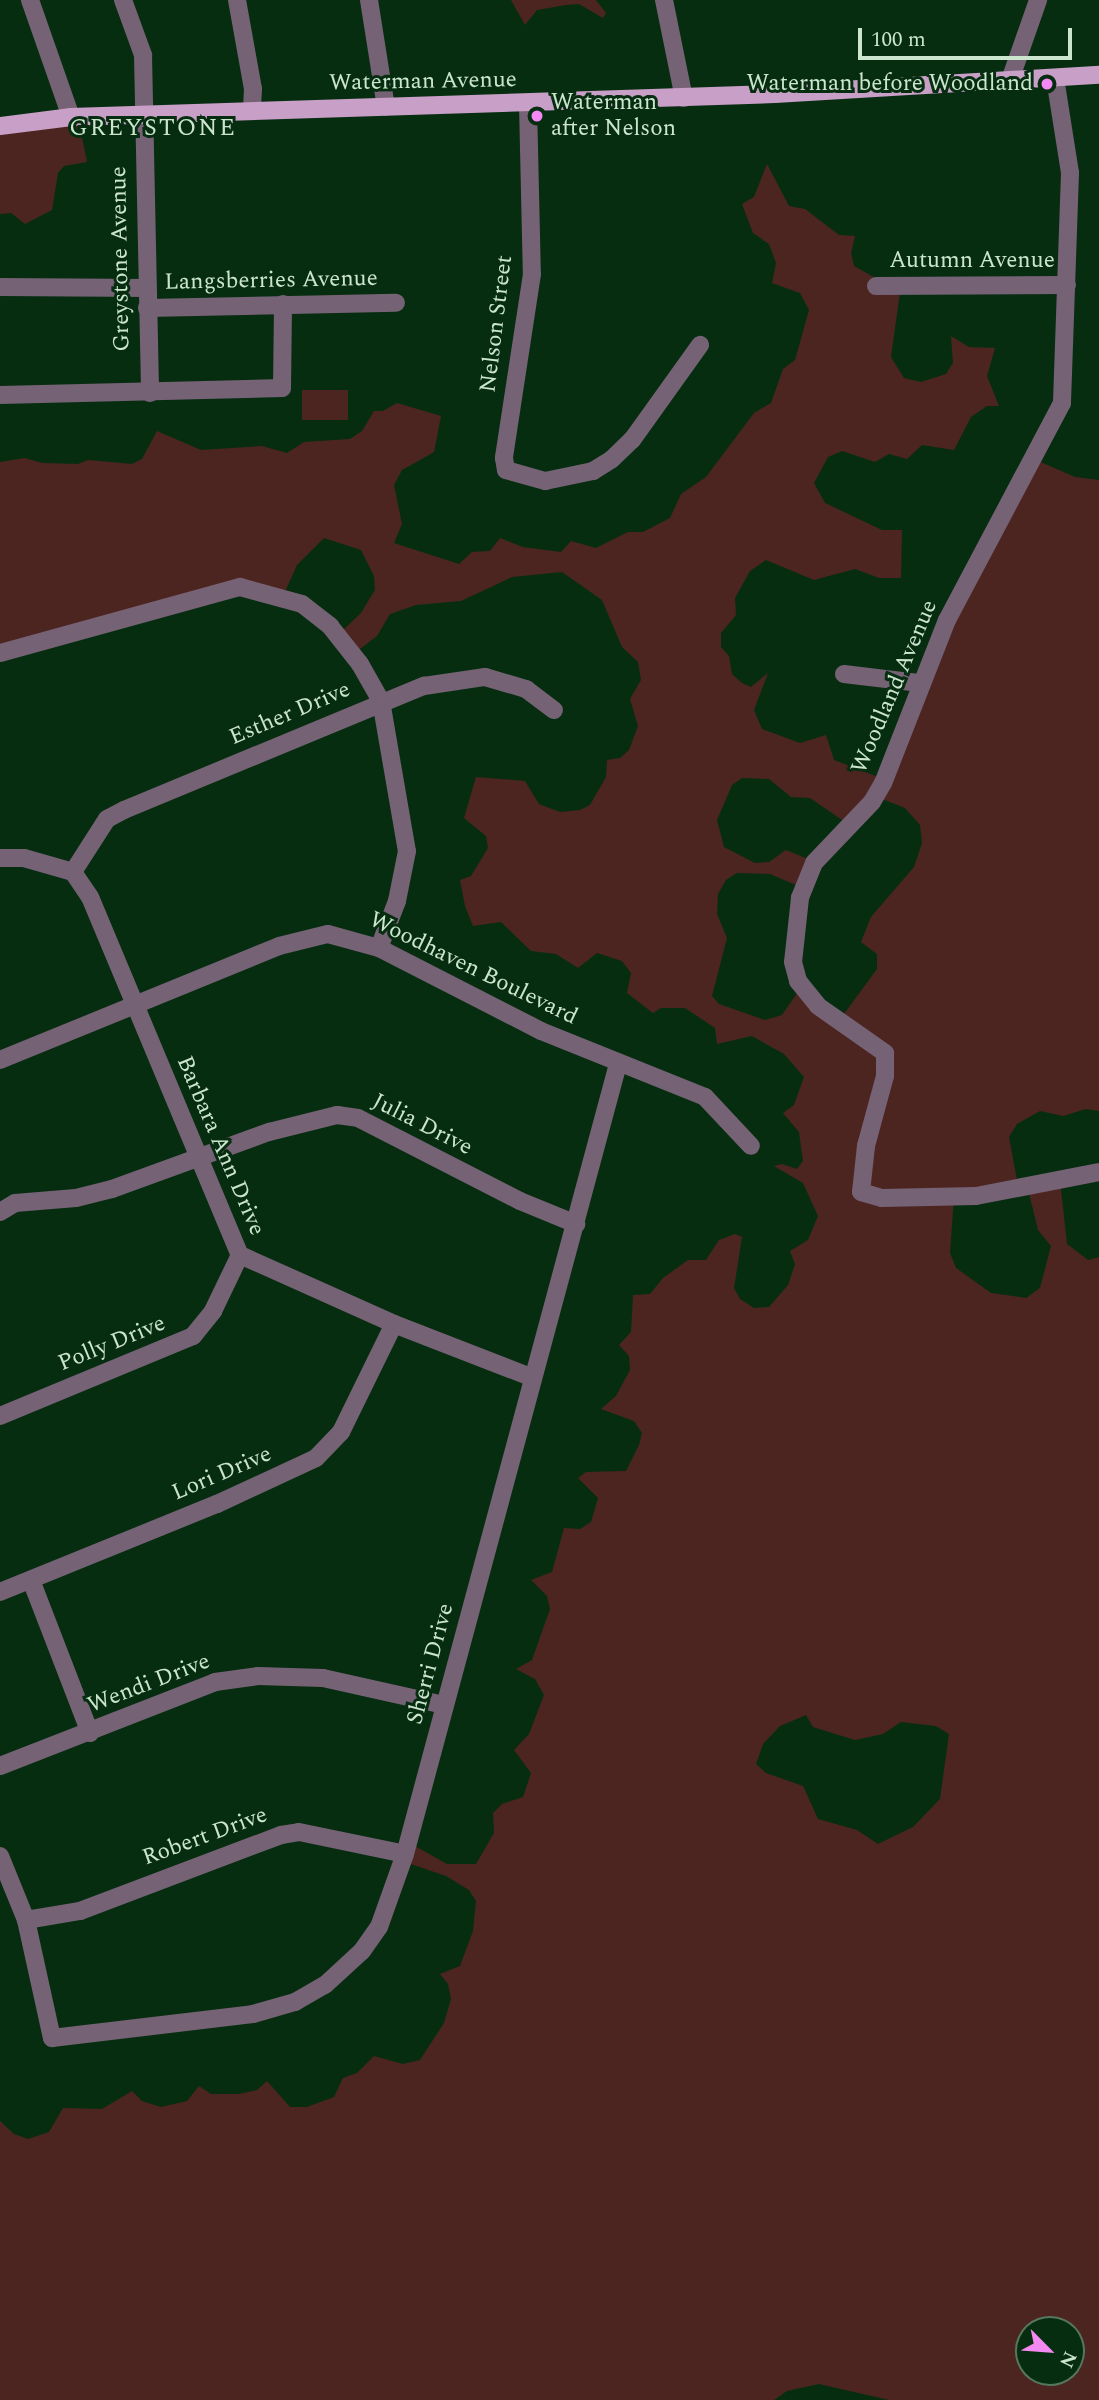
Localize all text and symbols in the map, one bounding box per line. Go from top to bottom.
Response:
scale bar [861,14,1074,58]
text: 100 m [871,24,926,56]
street label: Waterman Avenue [329,67,517,97]
place label: Waterman before Woodland [746,70,1033,98]
marker: Waterman before Woodland [1039,76,1055,92]
place label: Waterman after Nelson [551,89,676,143]
marker: Waterman after Nelson [529,108,545,124]
district label: GREYSTONE [70,115,236,143]
street label: Greystone Avenue [106,166,136,352]
street label: Autumn Avenue [889,247,1055,275]
street label: Nelson Street [475,254,519,394]
street label: Langsberries Avenue [164,265,378,297]
street label: Woodland Avenue [846,596,944,778]
street label: Esther Drive [225,676,355,752]
street label: Woodhaven Boulevard [364,906,582,1032]
street label: Barbara Ann Drive [170,1052,270,1240]
street label: Julia Drive [367,1088,477,1162]
street label: Polly Drive [54,1310,170,1378]
street label: Lori Drive [168,1441,276,1507]
street label: Sherri Drive [402,1600,460,1728]
street label: Wendi Drive [84,1648,214,1720]
street label: Robert Drive [139,1802,271,1872]
north arrow [1015,2316,1085,2386]
text: N [1051,2346,1084,2372]

